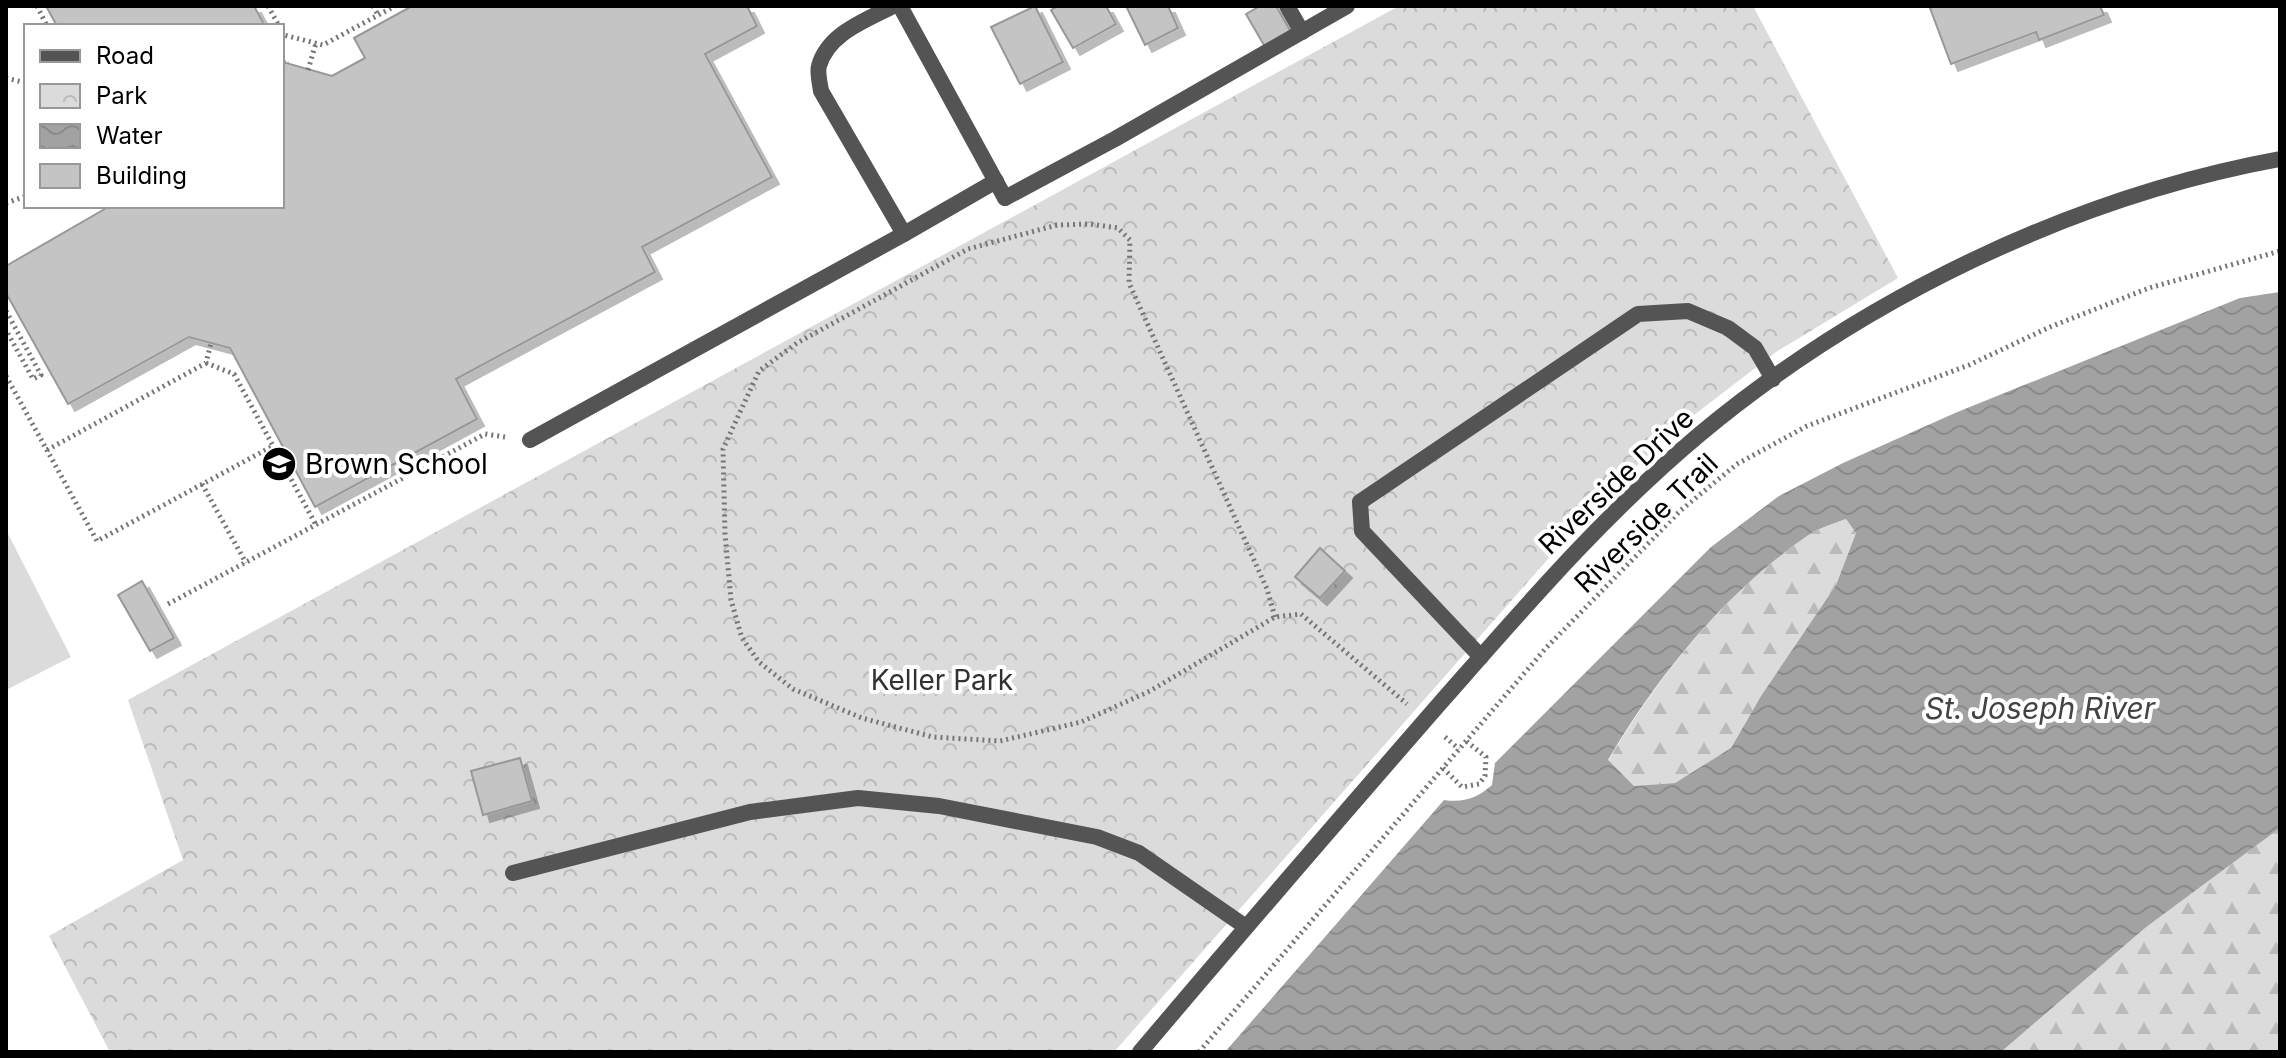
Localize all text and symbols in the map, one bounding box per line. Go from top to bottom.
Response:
legend [24,24,284,208]
text: Road [96,41,154,70]
text: Park [96,81,147,110]
text: Water [96,121,163,150]
text: Building [96,161,187,190]
street label: Riverside Drive [1532,401,1700,561]
school or university icon: Brown School [260,445,298,483]
street label: Riverside Trail [1567,446,1725,600]
place label: Brown School [305,447,488,481]
park label: Keller Park [871,663,1013,697]
water label: St. Joseph River [1925,690,2156,726]

